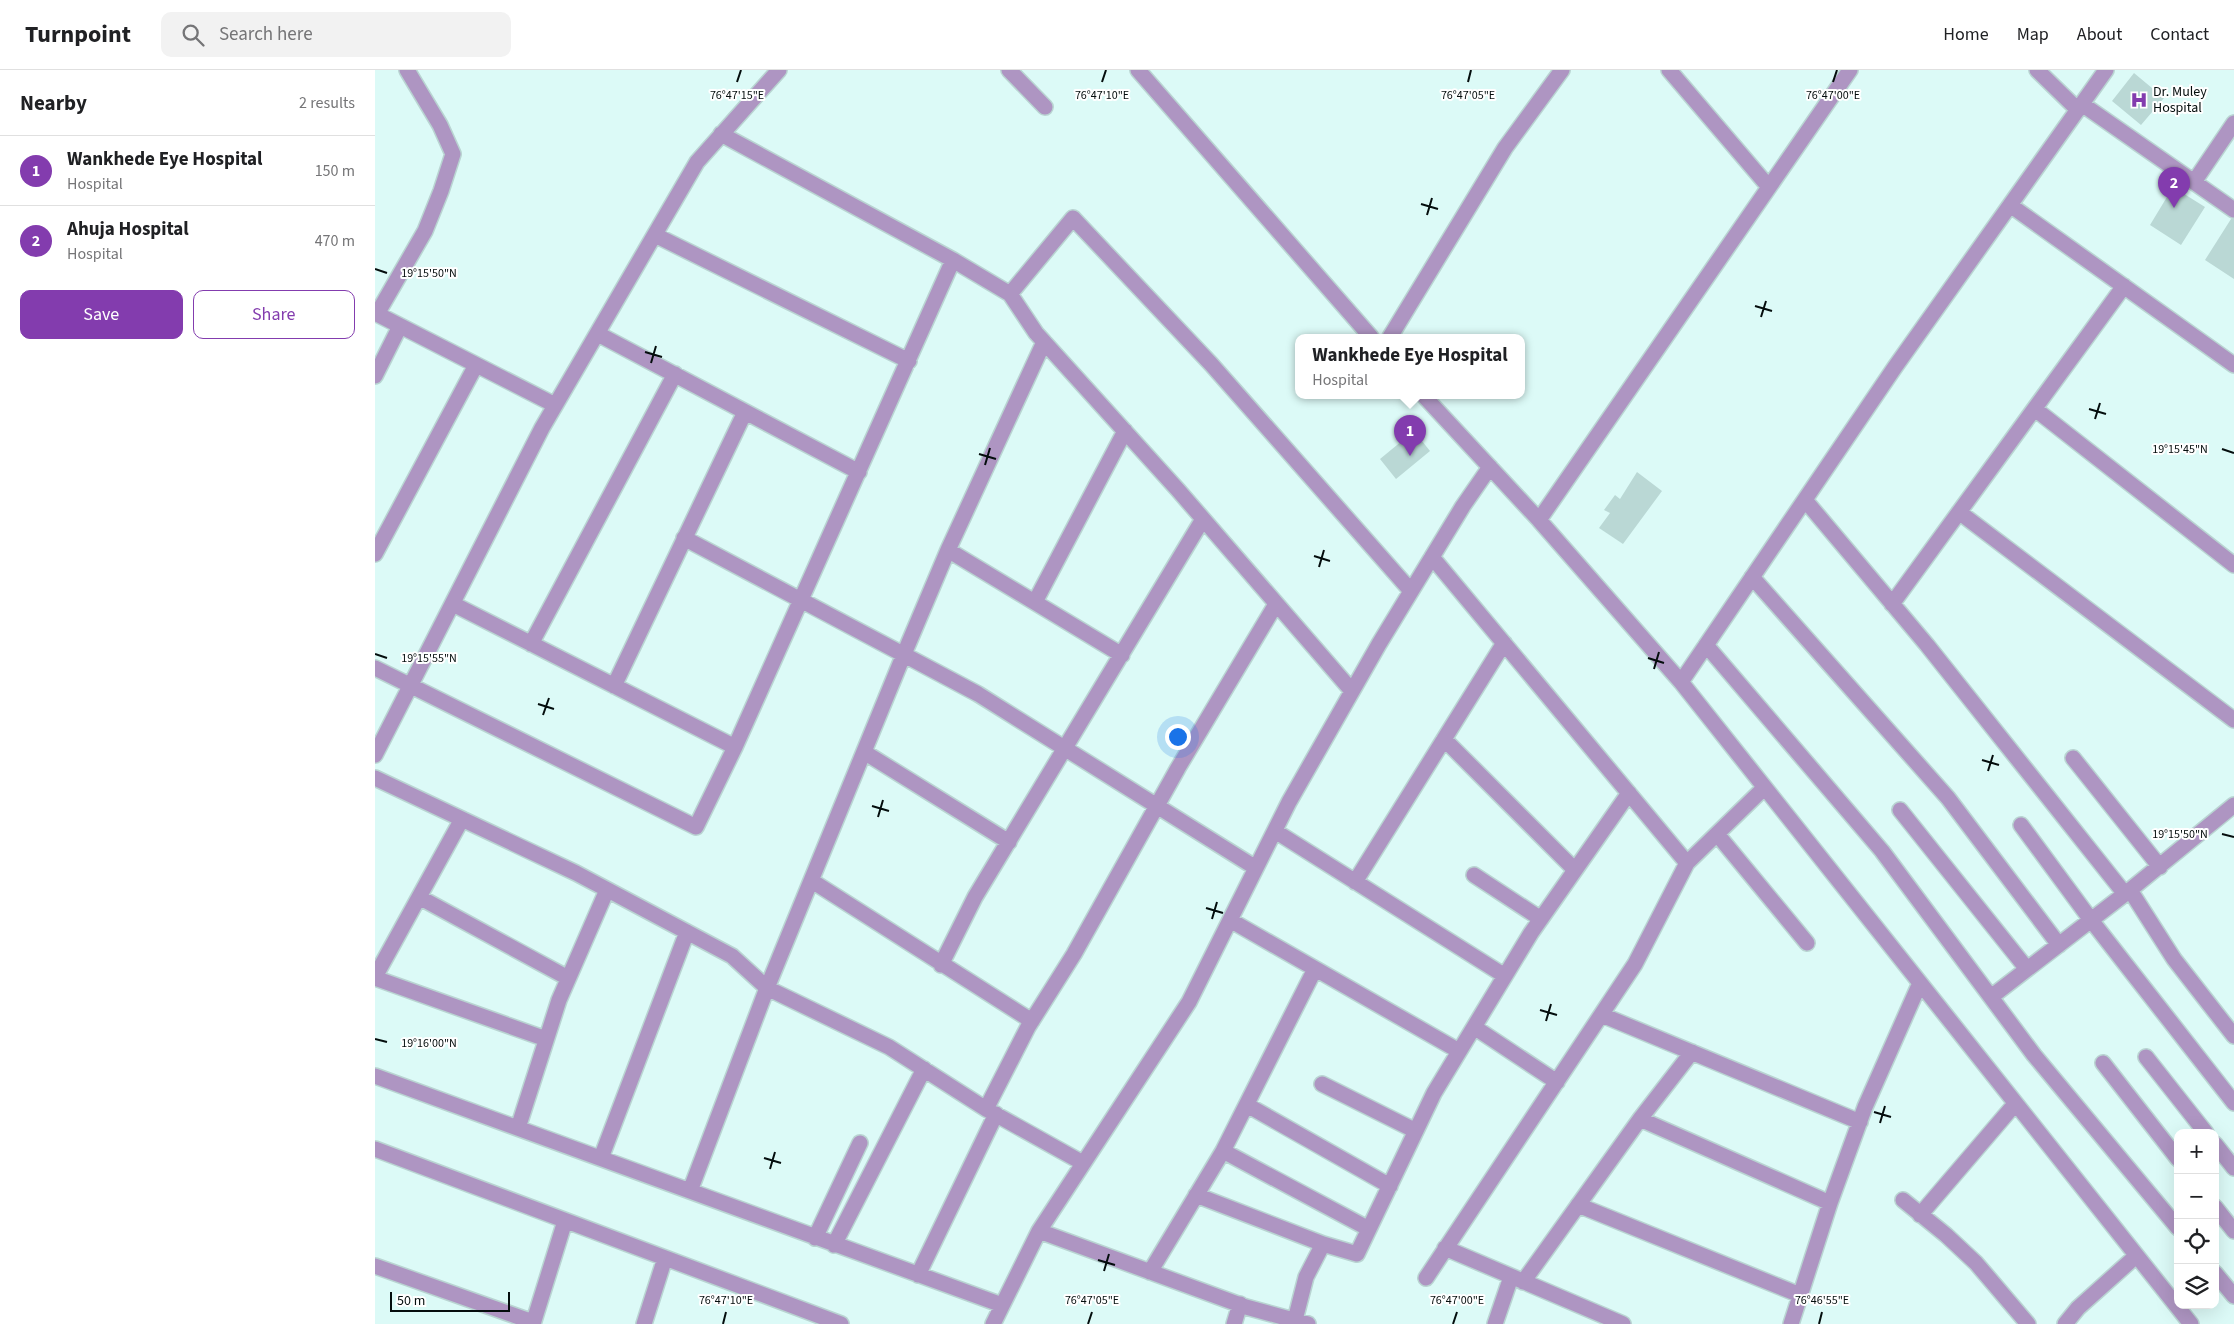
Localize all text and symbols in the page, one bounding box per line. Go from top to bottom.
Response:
search box [161,12,511,57]
text: Turnpoint [25,17,131,52]
icon: search [179,21,207,49]
text: Search here [219,21,313,48]
text: Home [1943,22,1989,47]
text: Map [2017,22,2049,47]
text: About [2077,22,2122,47]
text: Contact [2150,22,2209,47]
place label: Dr. Muley Hospital [2153,82,2207,118]
text: 76°47'15"E [710,87,764,104]
text: 76°47'10"E [1075,87,1129,104]
text: 76°47'05"E [1441,87,1495,104]
text: 76°47'00"E [1806,87,1860,104]
text: Nearby [20,88,87,118]
hospital icon: Dr. Muley Hospital [2129,90,2149,110]
text: 2 results [299,92,355,114]
text: Wankhede Eye Hospital [67,146,263,173]
text: 1 [32,160,40,182]
text: 150 m [315,160,355,182]
pin: 2 [2158,167,2190,208]
text: Hospital [67,173,123,195]
text: Ahuja Hospital [67,216,189,243]
text: 2 [32,230,40,252]
text: 470 m [315,230,355,252]
text: Hospital [67,243,123,265]
text: 19°15'50"N [401,265,457,282]
button: Save [20,290,183,339]
button: Share [193,290,355,339]
popup [1295,334,1525,399]
text: Wankhede Eye Hospital [1312,342,1508,369]
text: Hospital [1312,369,1368,391]
pin: 1 [1394,415,1426,456]
text: 19°15'45"N [2152,441,2208,458]
text: 19°15'55"N [401,650,457,667]
your location [1165,724,1191,750]
text: 19°15'50"N [2152,826,2208,843]
text: 19°16'00"N [401,1035,457,1052]
map controls [2174,1129,2219,1309]
button: + [2174,1129,2219,1174]
button: − [2174,1174,2219,1219]
button: locate [2174,1219,2219,1264]
button: layers [2174,1264,2219,1309]
scale bar [390,1289,510,1312]
text: 50 m [397,1291,425,1311]
text: 76°47'10"E [699,1292,753,1309]
text: 76°47'05"E [1065,1292,1119,1309]
text: 76°47'00"E [1430,1292,1484,1309]
text: 76°46'55"E [1795,1292,1849,1309]

